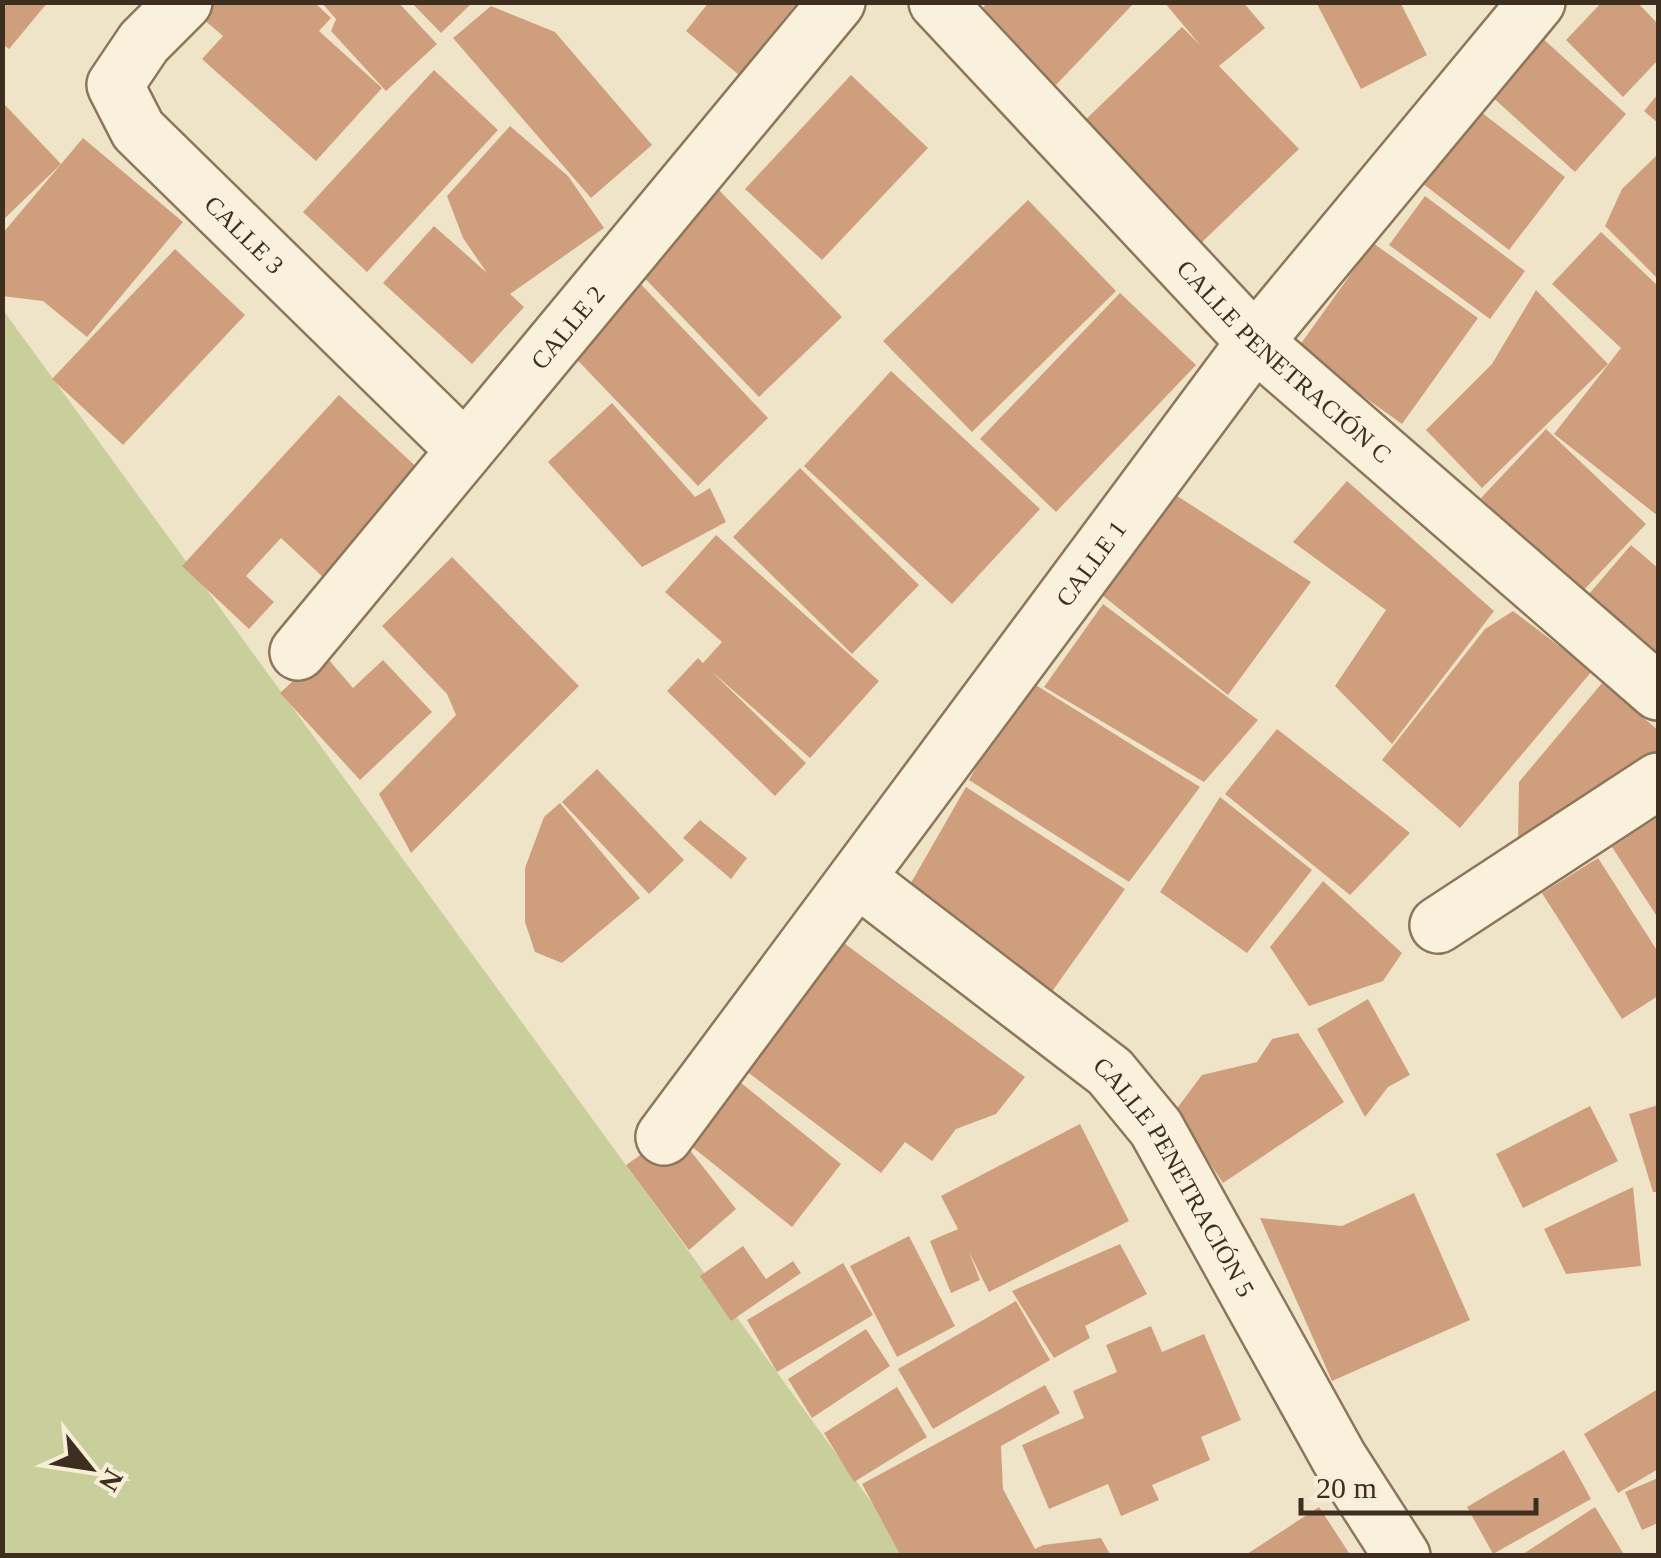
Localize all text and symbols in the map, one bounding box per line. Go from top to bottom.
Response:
street label: CALLE 3 [200,190,289,279]
street label: CALLE PENETRACIÓN C [1172,254,1397,468]
street label: CALLE 2 [525,280,609,374]
street label: CALLE 1 [1050,515,1131,611]
street label: CALLE PENETRACIÓN 5 [1089,1051,1260,1301]
north arrow [40,1418,140,1518]
scale bar [1301,1453,1536,1515]
text: N [93,1464,130,1497]
text: 20 m [1316,1471,1377,1504]

